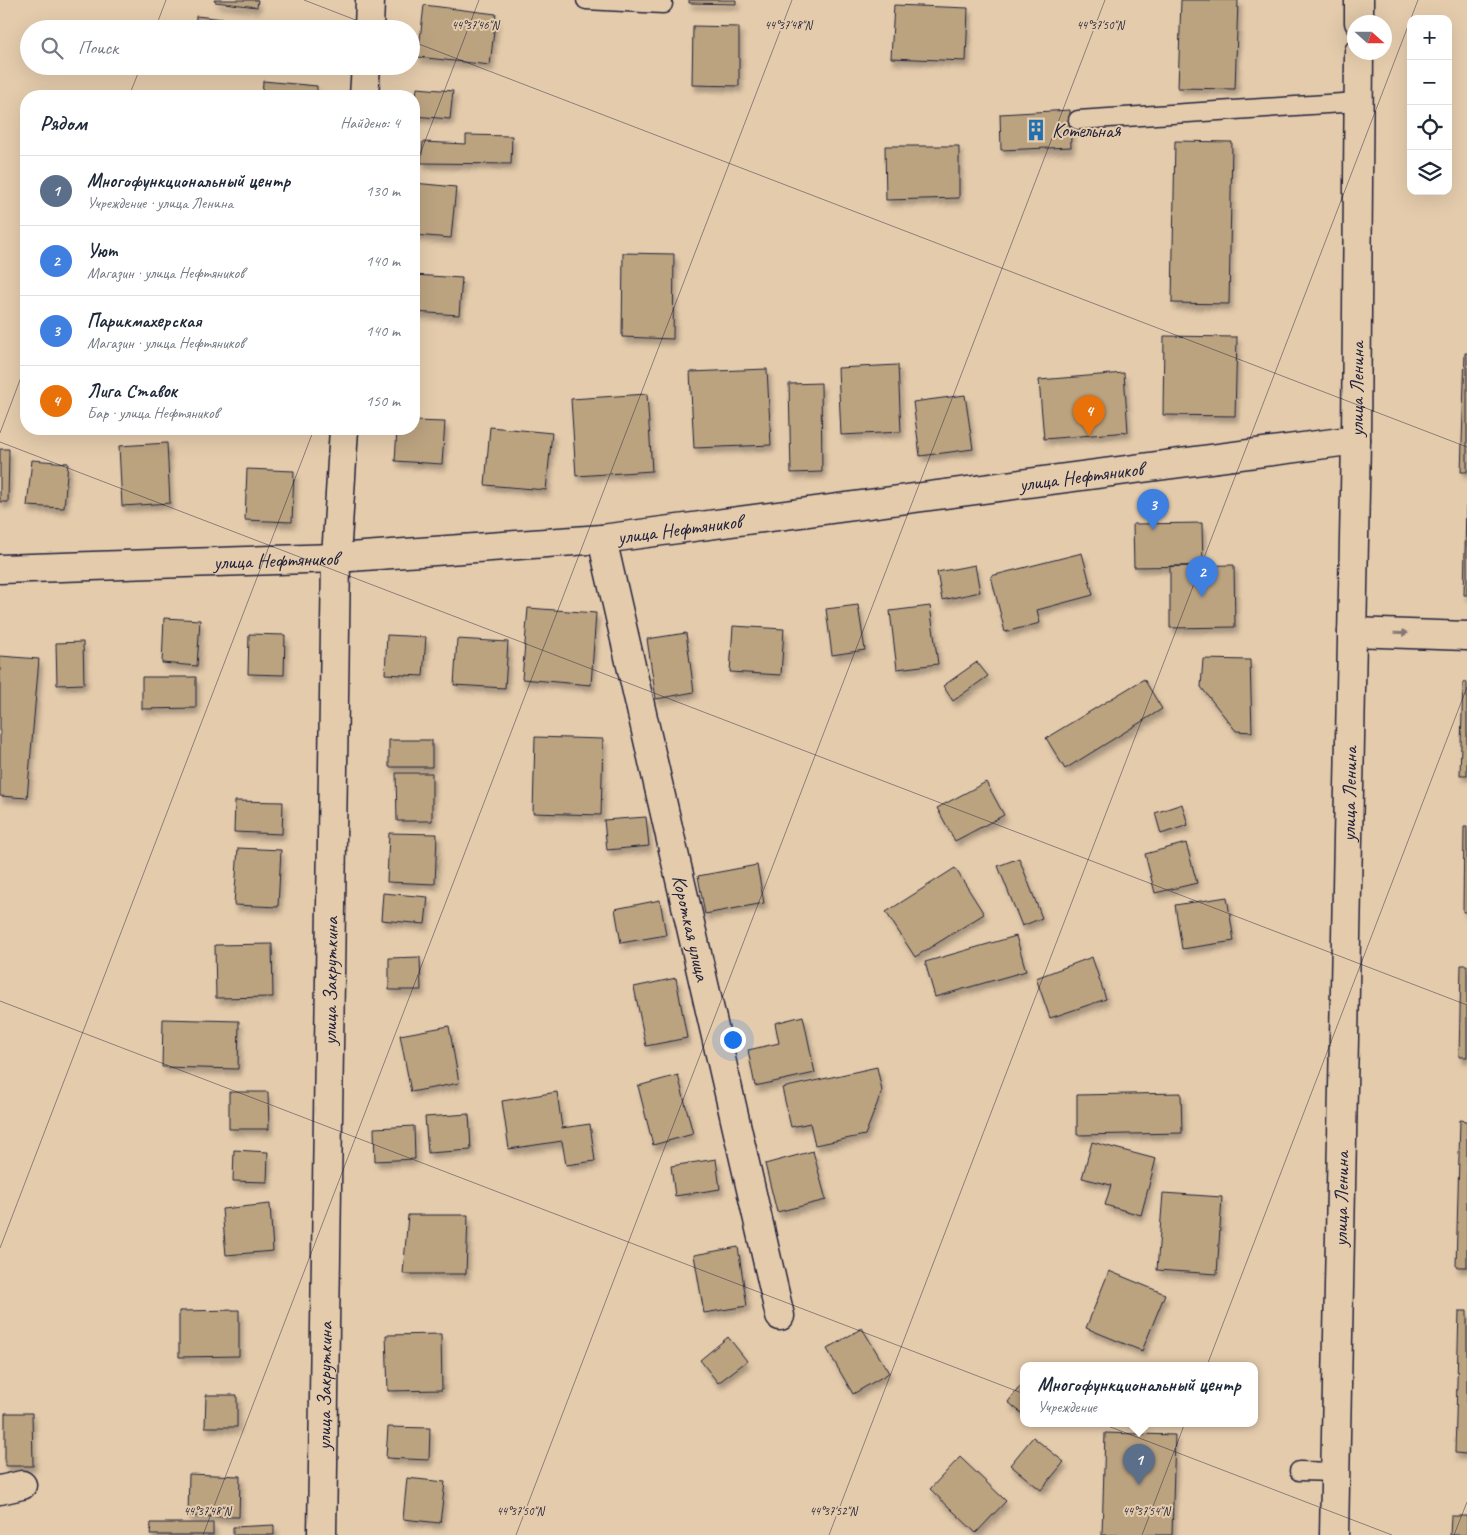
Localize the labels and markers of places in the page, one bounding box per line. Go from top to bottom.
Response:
building icon: Котельная [1023,117,1049,143]
place label: Котельная [1052,118,1121,143]
pin: 4 [1073,395,1105,436]
pin: 3 [1137,489,1169,530]
pin: 2 [1186,556,1218,597]
pin: 1 [1123,1444,1155,1485]

